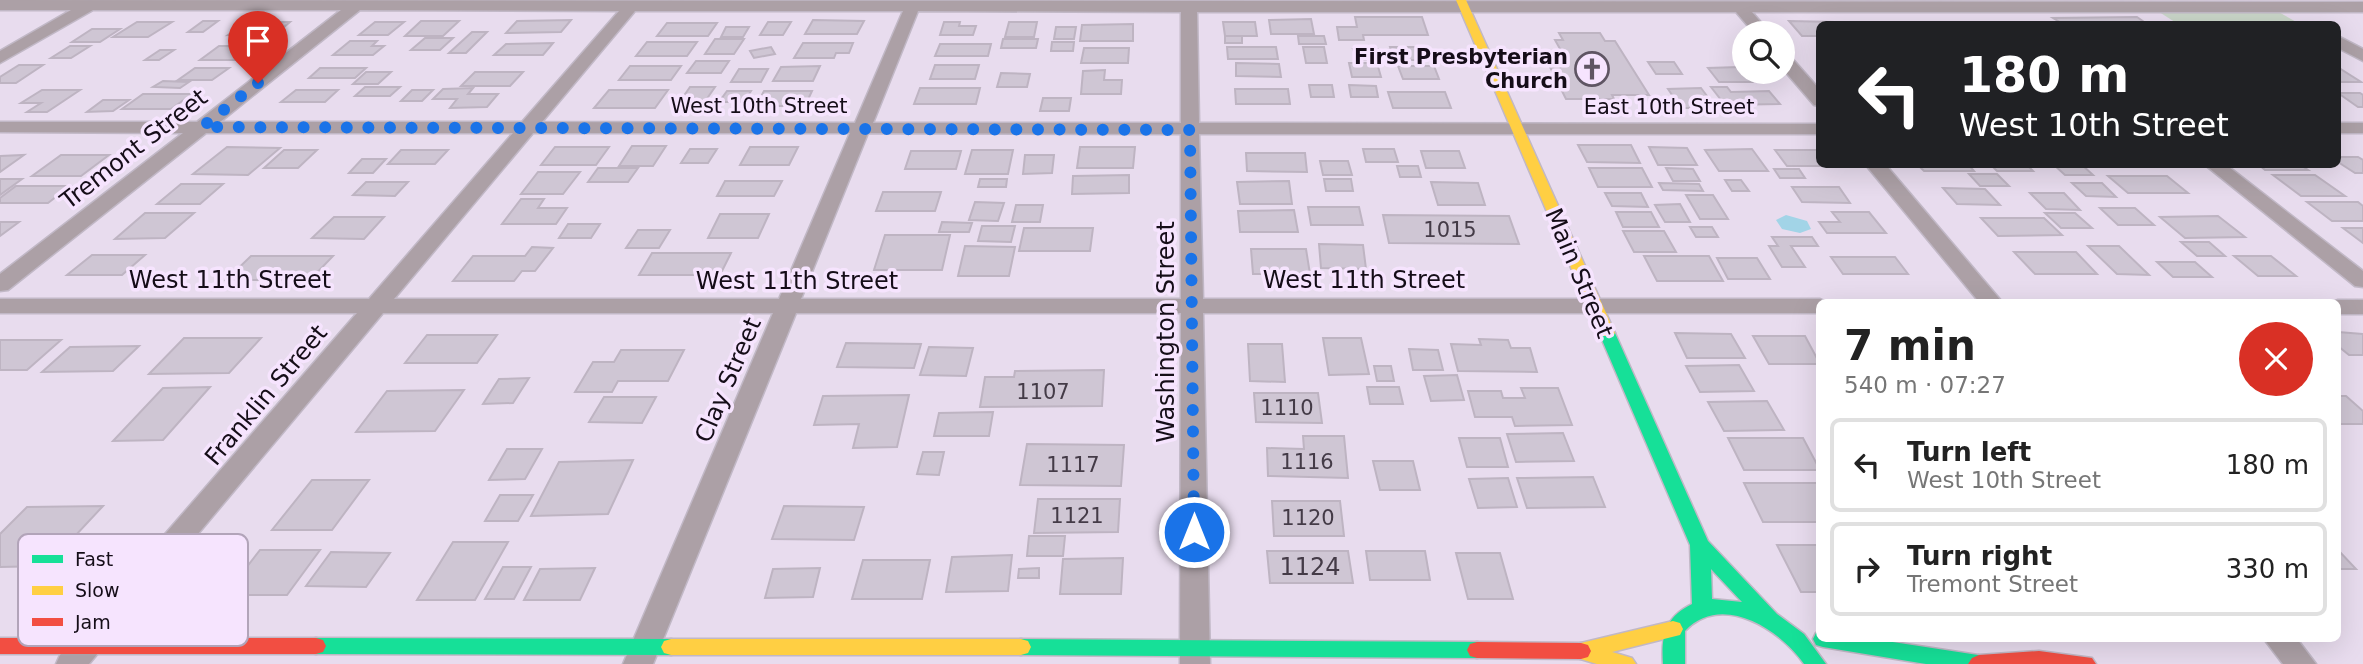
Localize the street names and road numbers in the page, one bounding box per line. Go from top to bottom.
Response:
street label: Tremont Street [54,83,213,216]
street label: West 10th Street [670,94,848,118]
street label: East 10th Street [1584,95,1754,119]
street label: Main Street [1539,204,1619,342]
street label: Washington Street [1152,221,1180,443]
street label: West 11th Street [129,266,331,294]
street label: West 11th Street [1263,266,1465,294]
street label: West 11th Street [696,267,898,295]
street label: Clay Street [689,313,767,447]
street label: Franklin Street [199,319,333,471]

